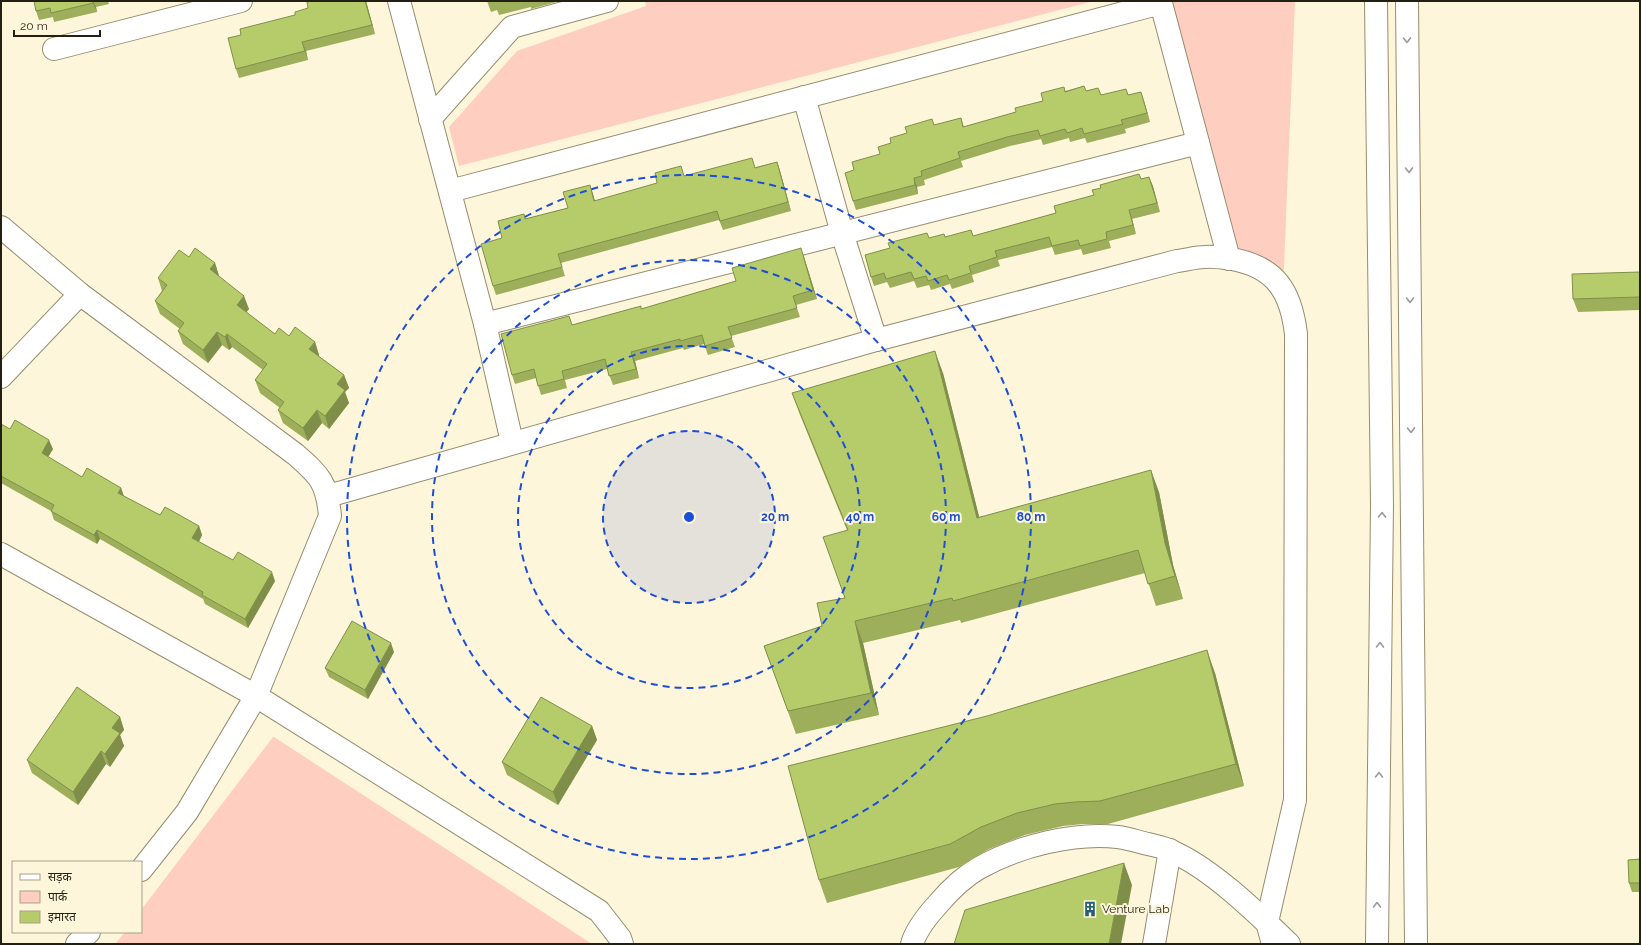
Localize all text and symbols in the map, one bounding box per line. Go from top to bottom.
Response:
scale bar [14,12,100,38]
text: 20 m [20,19,48,33]
one-way arrow [1403,37,1412,43]
one-way arrow [1405,167,1413,173]
one-way arrow [1406,297,1414,303]
one-way arrow [1407,427,1415,433]
centre of rings [682,510,696,524]
text: 20 m [761,510,789,524]
text: 40 m [846,510,874,524]
text: 60 m [932,510,960,524]
text: 80 m [1017,510,1045,524]
one-way arrow [1378,512,1386,518]
one-way arrow [1376,642,1384,648]
one-way arrow [1375,772,1383,778]
legend [12,861,142,933]
text: सड़क [48,870,73,884]
text: पार्क [48,890,68,904]
building icon: Venture Lab [1081,900,1099,918]
place label: Venture Lab [1102,902,1170,916]
one-way arrow [1373,902,1381,908]
text: इमारत [48,910,77,924]

